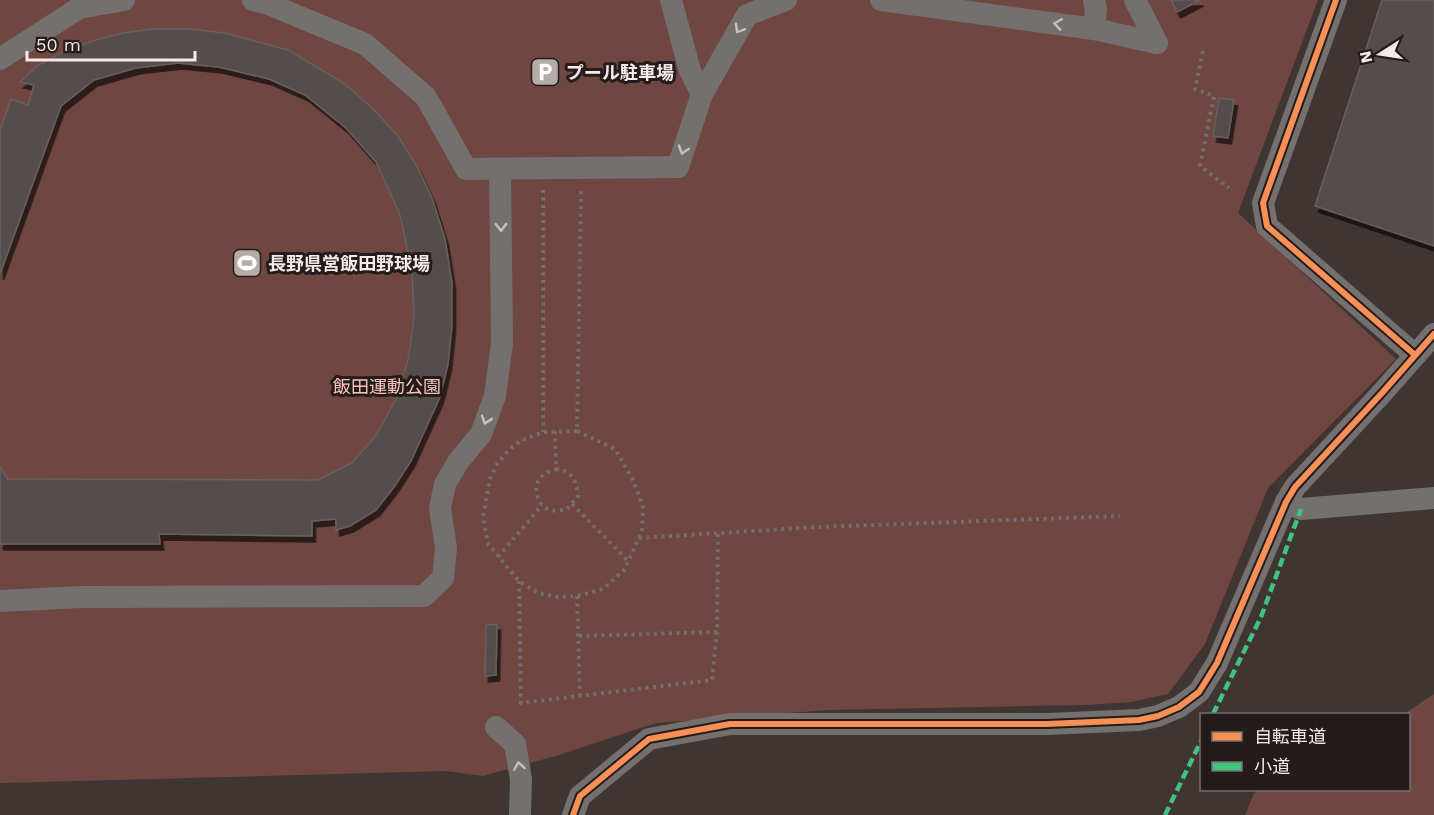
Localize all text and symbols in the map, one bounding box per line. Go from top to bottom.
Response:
one-way arrow [1054,19,1063,31]
one-way arrow [734,23,746,33]
scale bar [27,24,195,62]
north arrow [1350,24,1410,84]
text: 50 m [36,34,81,55]
text: N [1355,49,1376,65]
parking icon: プール駐車場 [529,56,561,88]
place label: プール駐車場 [566,62,674,83]
one-way arrow [678,144,691,155]
one-way arrow [495,223,507,232]
sports icon: 長野県営飯田野球場 [231,247,263,279]
place label: 長野県営飯田野球場 [268,253,430,274]
park label: 飯田運動公園 [333,376,441,397]
one-way arrow [481,414,494,425]
legend [1200,713,1410,791]
text: 自転車道 [1254,726,1326,747]
text: 小道 [1254,756,1290,777]
one-way arrow [513,762,525,771]

